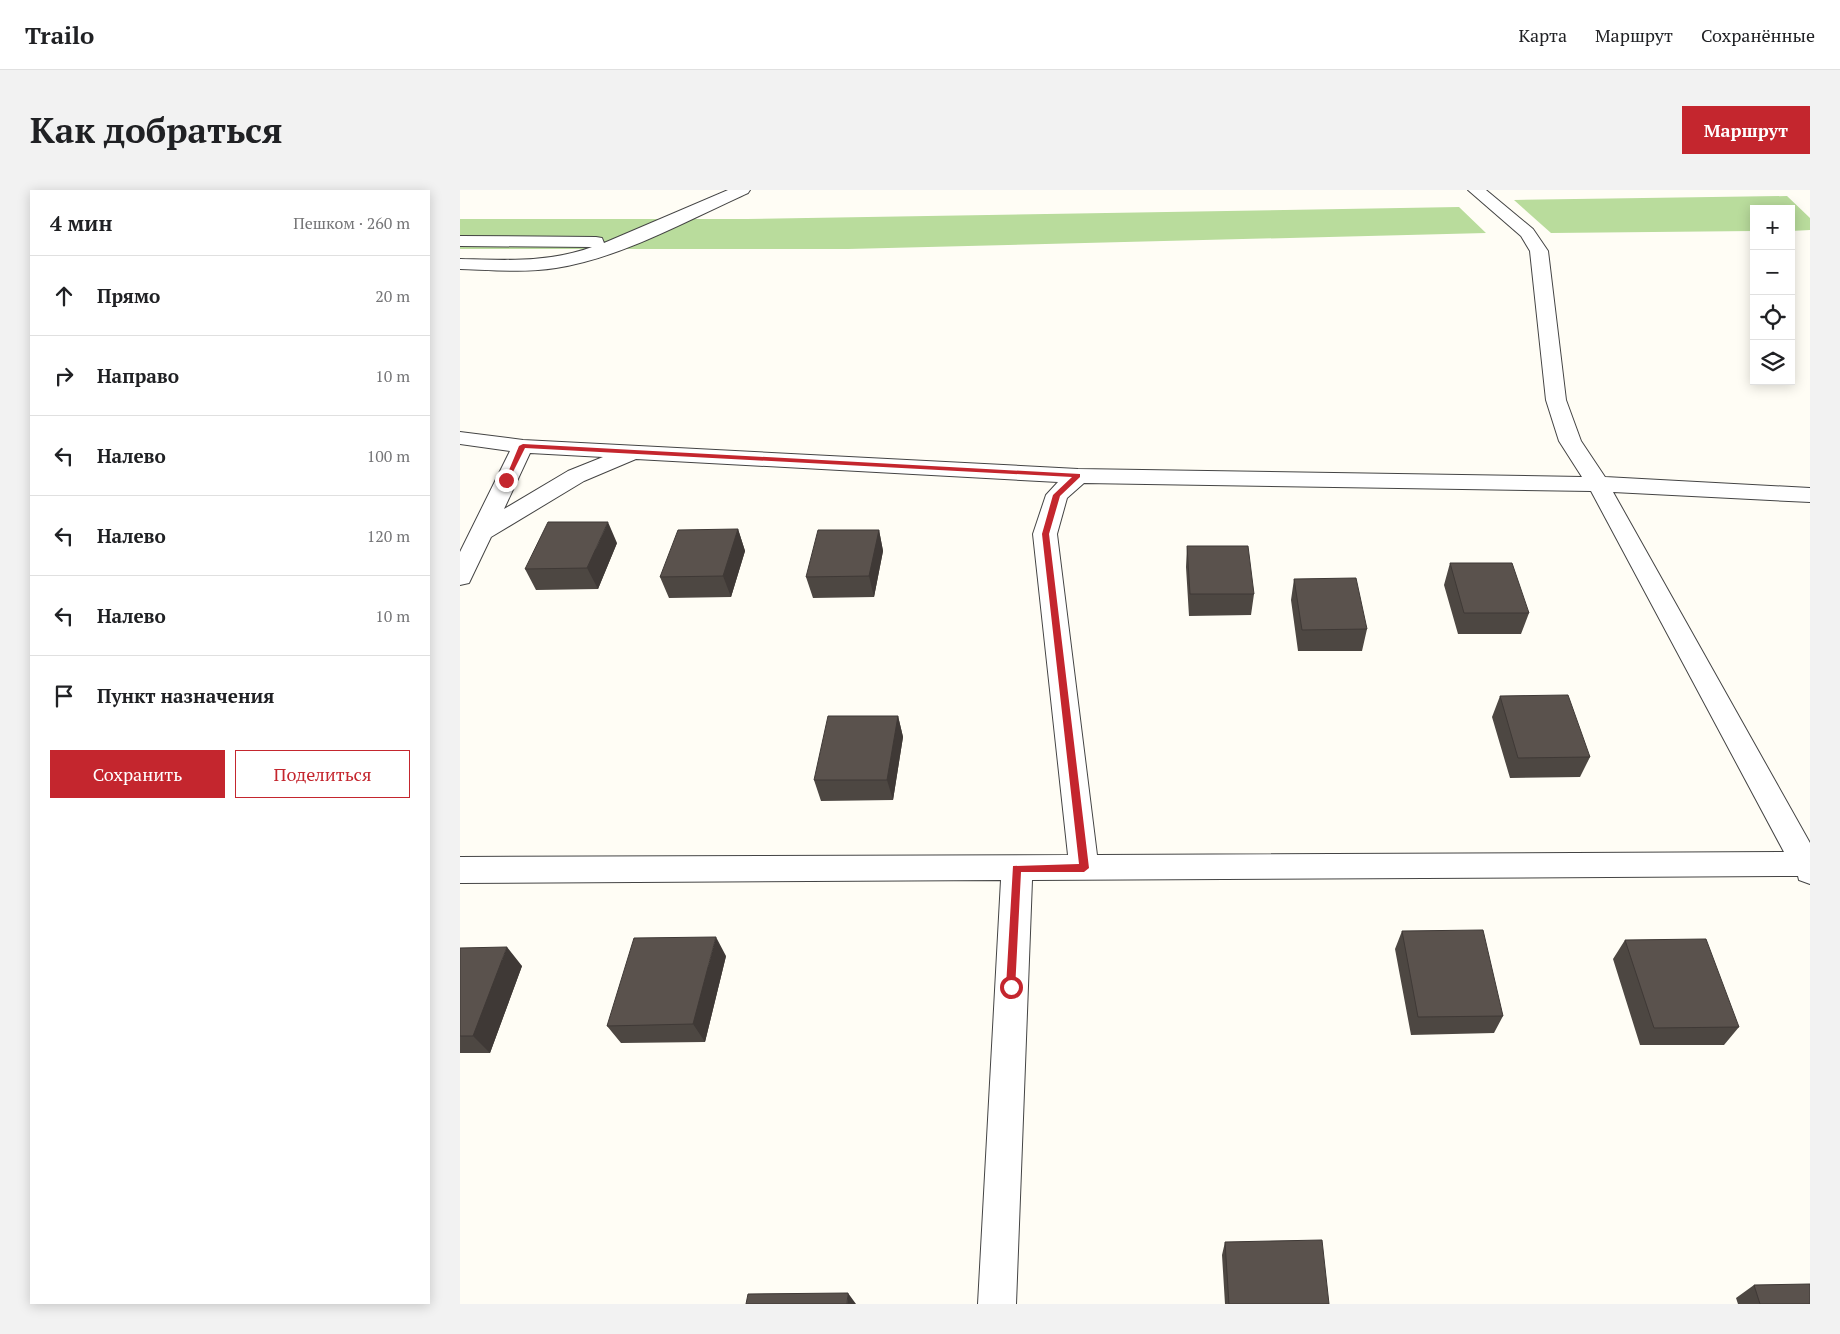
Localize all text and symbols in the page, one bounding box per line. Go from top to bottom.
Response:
text: Trailo [25,19,94,51]
text: Карта [1518,23,1567,47]
text: Маршрут [1595,23,1673,47]
text: Сохранённые [1701,23,1815,47]
button: Маршрут [1682,106,1810,154]
text: Как добраться [30,107,283,153]
map controls [1750,205,1795,385]
button: + [1750,205,1795,250]
text: 4 мин [50,209,112,237]
text: Пешком · 260 m [293,212,410,234]
button: − [1750,250,1795,295]
icon: ahead [50,282,78,310]
text: Прямо [97,283,160,308]
text: 20 m [375,285,410,307]
button: locate [1750,295,1795,340]
button: layers [1750,340,1795,385]
icon: right [50,362,78,390]
text: Направо [97,363,179,388]
text: 10 m [375,365,410,387]
icon: left [50,442,78,470]
text: Налево [97,443,166,468]
text: 100 m [367,445,410,467]
route end [495,469,518,492]
icon: left [50,522,78,550]
text: Налево [97,523,166,548]
text: 120 m [367,525,410,547]
icon: left [50,602,78,630]
text: Налево [97,603,166,628]
text: 10 m [375,605,410,627]
icon: arrive [50,682,78,710]
text: Пункт назначения [97,683,274,708]
button: Сохранить [50,750,225,798]
button: Поделиться [235,750,410,798]
route start [1000,976,1023,999]

